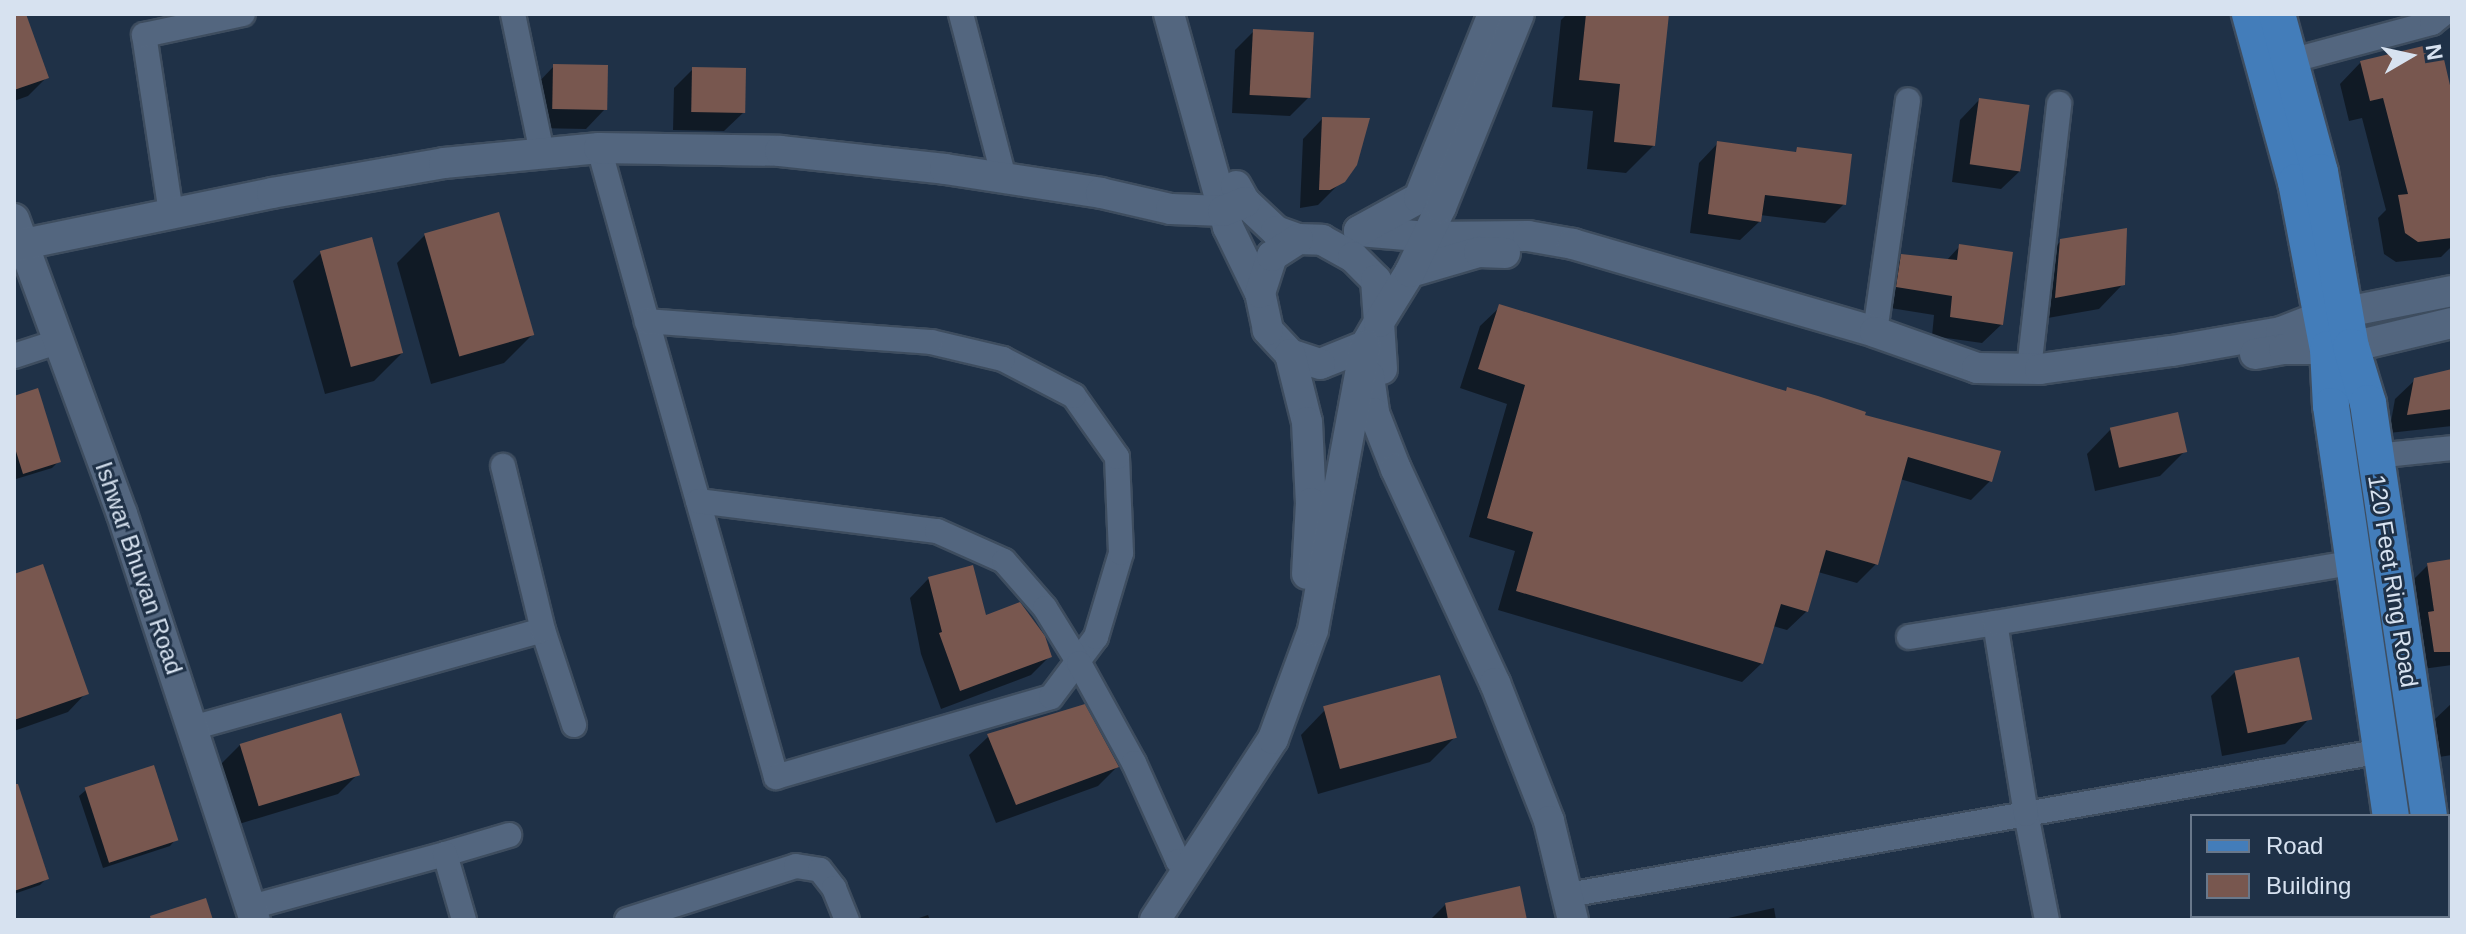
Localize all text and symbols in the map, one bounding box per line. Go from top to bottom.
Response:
north arrow [2370,16,2450,96]
text: N [2421,42,2448,62]
street label: Ishwar Bhuvan Road [89,458,189,678]
street label: 120 Feet Ring Road [2362,473,2424,689]
legend [2190,814,2450,918]
text: Road [2266,832,2323,859]
text: Building [2266,872,2351,899]

